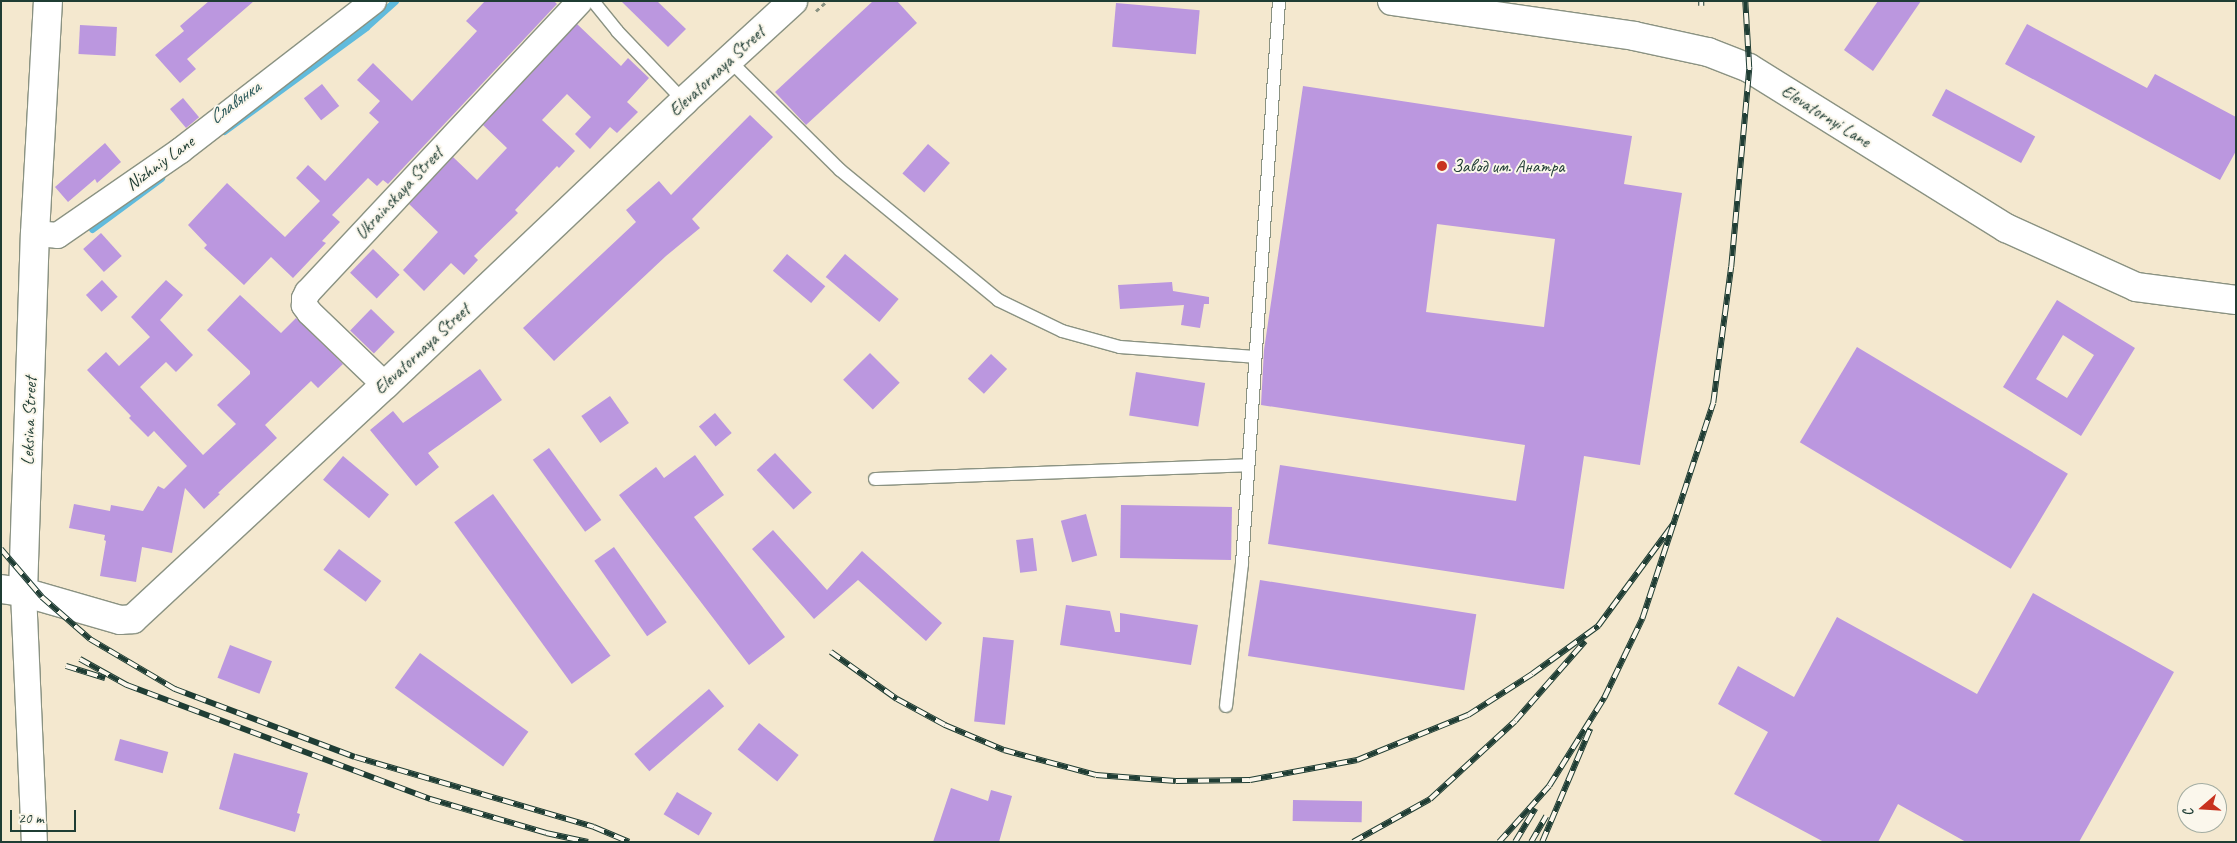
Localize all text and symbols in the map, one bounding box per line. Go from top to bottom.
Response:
street label: Elevatornaya Street [665,21,769,121]
water label: Славянка [205,77,265,129]
street label: Elevatornyi Lane [1777,80,1875,152]
street label: Nizhniy Lane [121,131,199,195]
street label: Ukrainskaya Street [350,142,448,244]
place label: Завод им. Анатра [1452,155,1565,177]
marker: Завод им. Анатра [1436,160,1448,172]
street label: Elevatornaya Street [370,299,474,399]
street label: Leksina Street [17,376,41,466]
north arrow [2177,783,2227,833]
scale bar [12,800,79,832]
text: С [2179,807,2197,819]
text: 20 m [18,809,44,828]

